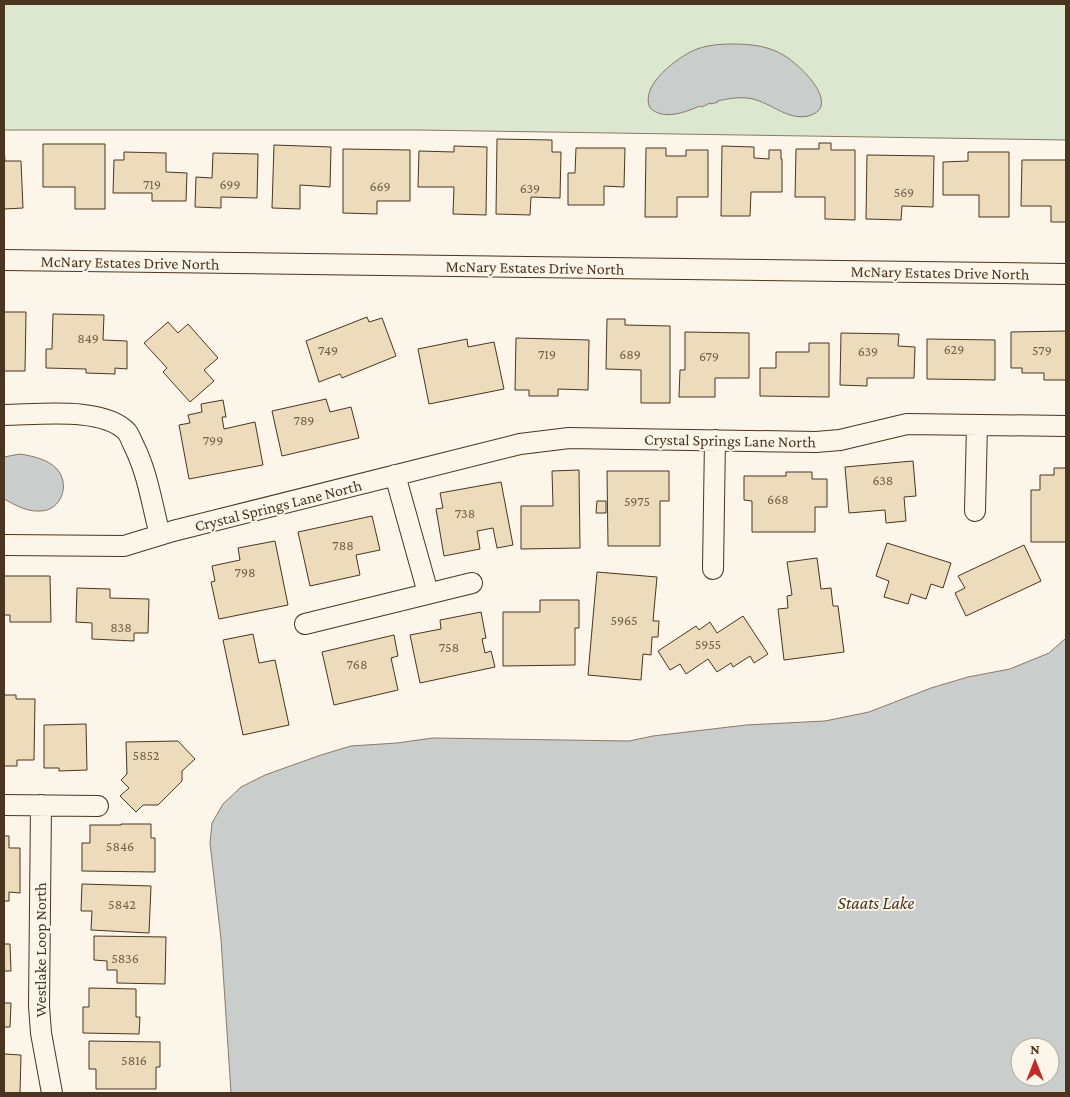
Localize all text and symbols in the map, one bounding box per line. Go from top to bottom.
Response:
house number: 719 [143,176,161,192]
house number: 699 [220,176,241,192]
house number: 669 [370,178,391,194]
house number: 639 [520,180,540,196]
house number: 569 [894,184,914,200]
street label: McNary Estates Drive North [41,252,220,274]
street label: McNary Estates Drive North [446,257,625,279]
street label: McNary Estates Drive North [851,262,1030,284]
house number: 849 [77,330,99,346]
house number: 629 [944,341,964,357]
house number: 749 [318,342,338,358]
house number: 579 [1032,342,1052,358]
house number: 639 [858,343,878,359]
house number: 719 [538,346,556,362]
house number: 689 [619,346,641,362]
house number: 679 [699,348,719,364]
house number: 789 [294,412,314,428]
street label: Crystal Springs Lane North [644,431,816,452]
house number: 799 [203,432,223,448]
house number: 638 [873,472,893,488]
street label: Crystal Springs Lane North [193,476,364,535]
house number: 668 [767,491,789,507]
house number: 5975 [624,493,650,509]
house number: 738 [455,505,475,521]
house number: 788 [332,537,354,553]
house number: 798 [234,564,256,580]
house number: 5965 [610,612,638,628]
house number: 838 [110,619,132,635]
house number: 5955 [695,636,721,652]
house number: 758 [439,639,459,655]
house number: 768 [347,656,367,672]
house number: 5852 [133,747,160,763]
house number: 5846 [106,838,134,854]
street label: Westlake Loop North [32,882,50,1017]
water label: Staats Lake [838,893,915,913]
house number: 5842 [108,896,136,912]
house number: 5836 [111,950,139,966]
north arrow [1010,1037,1060,1087]
text: N [1030,1041,1040,1057]
house number: 5816 [121,1052,147,1068]

